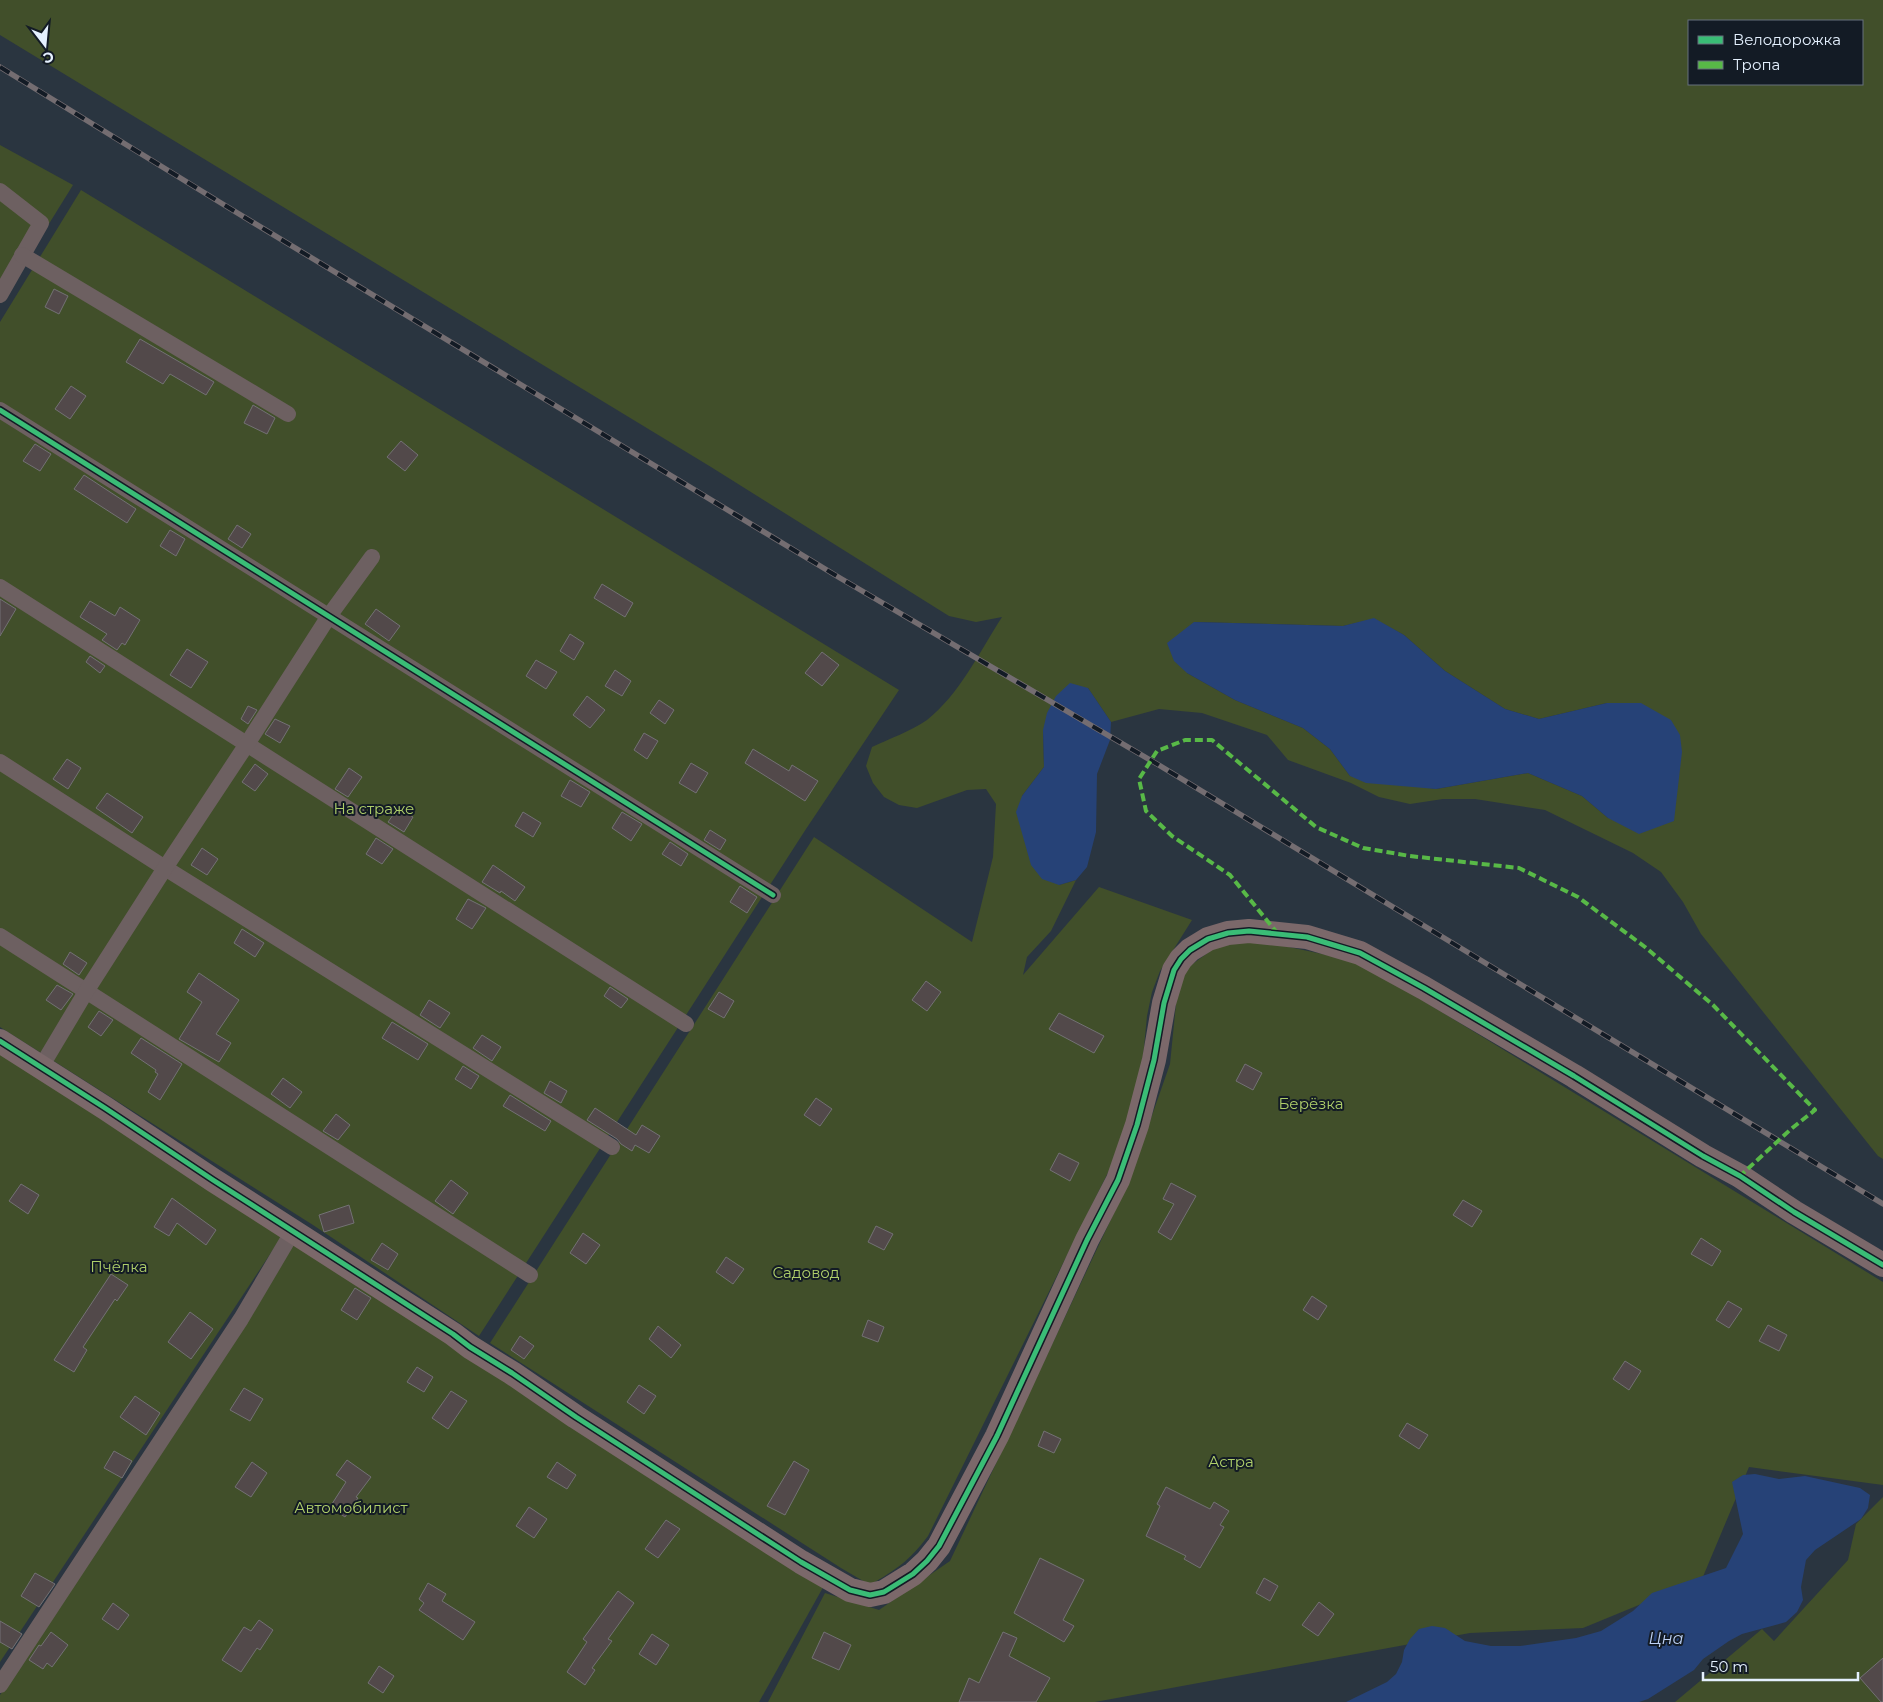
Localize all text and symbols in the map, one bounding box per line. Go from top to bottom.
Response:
north arrow [20,20,70,70]
legend [1688,20,1863,85]
text: Велодорожка [1733,30,1841,49]
text: С [41,47,56,68]
text: Тропа [1733,55,1780,74]
park label: На страже [334,799,414,818]
park label: Берёзка [1278,1094,1344,1113]
park label: Пчёлка [90,1257,148,1276]
park label: Садовод [772,1263,840,1282]
park label: Астра [1208,1452,1254,1471]
park label: Автомобилист [294,1498,409,1517]
water label: Цна [1648,1629,1684,1648]
scale bar [1703,1650,1858,1682]
text: 50 m [1710,1657,1748,1676]

